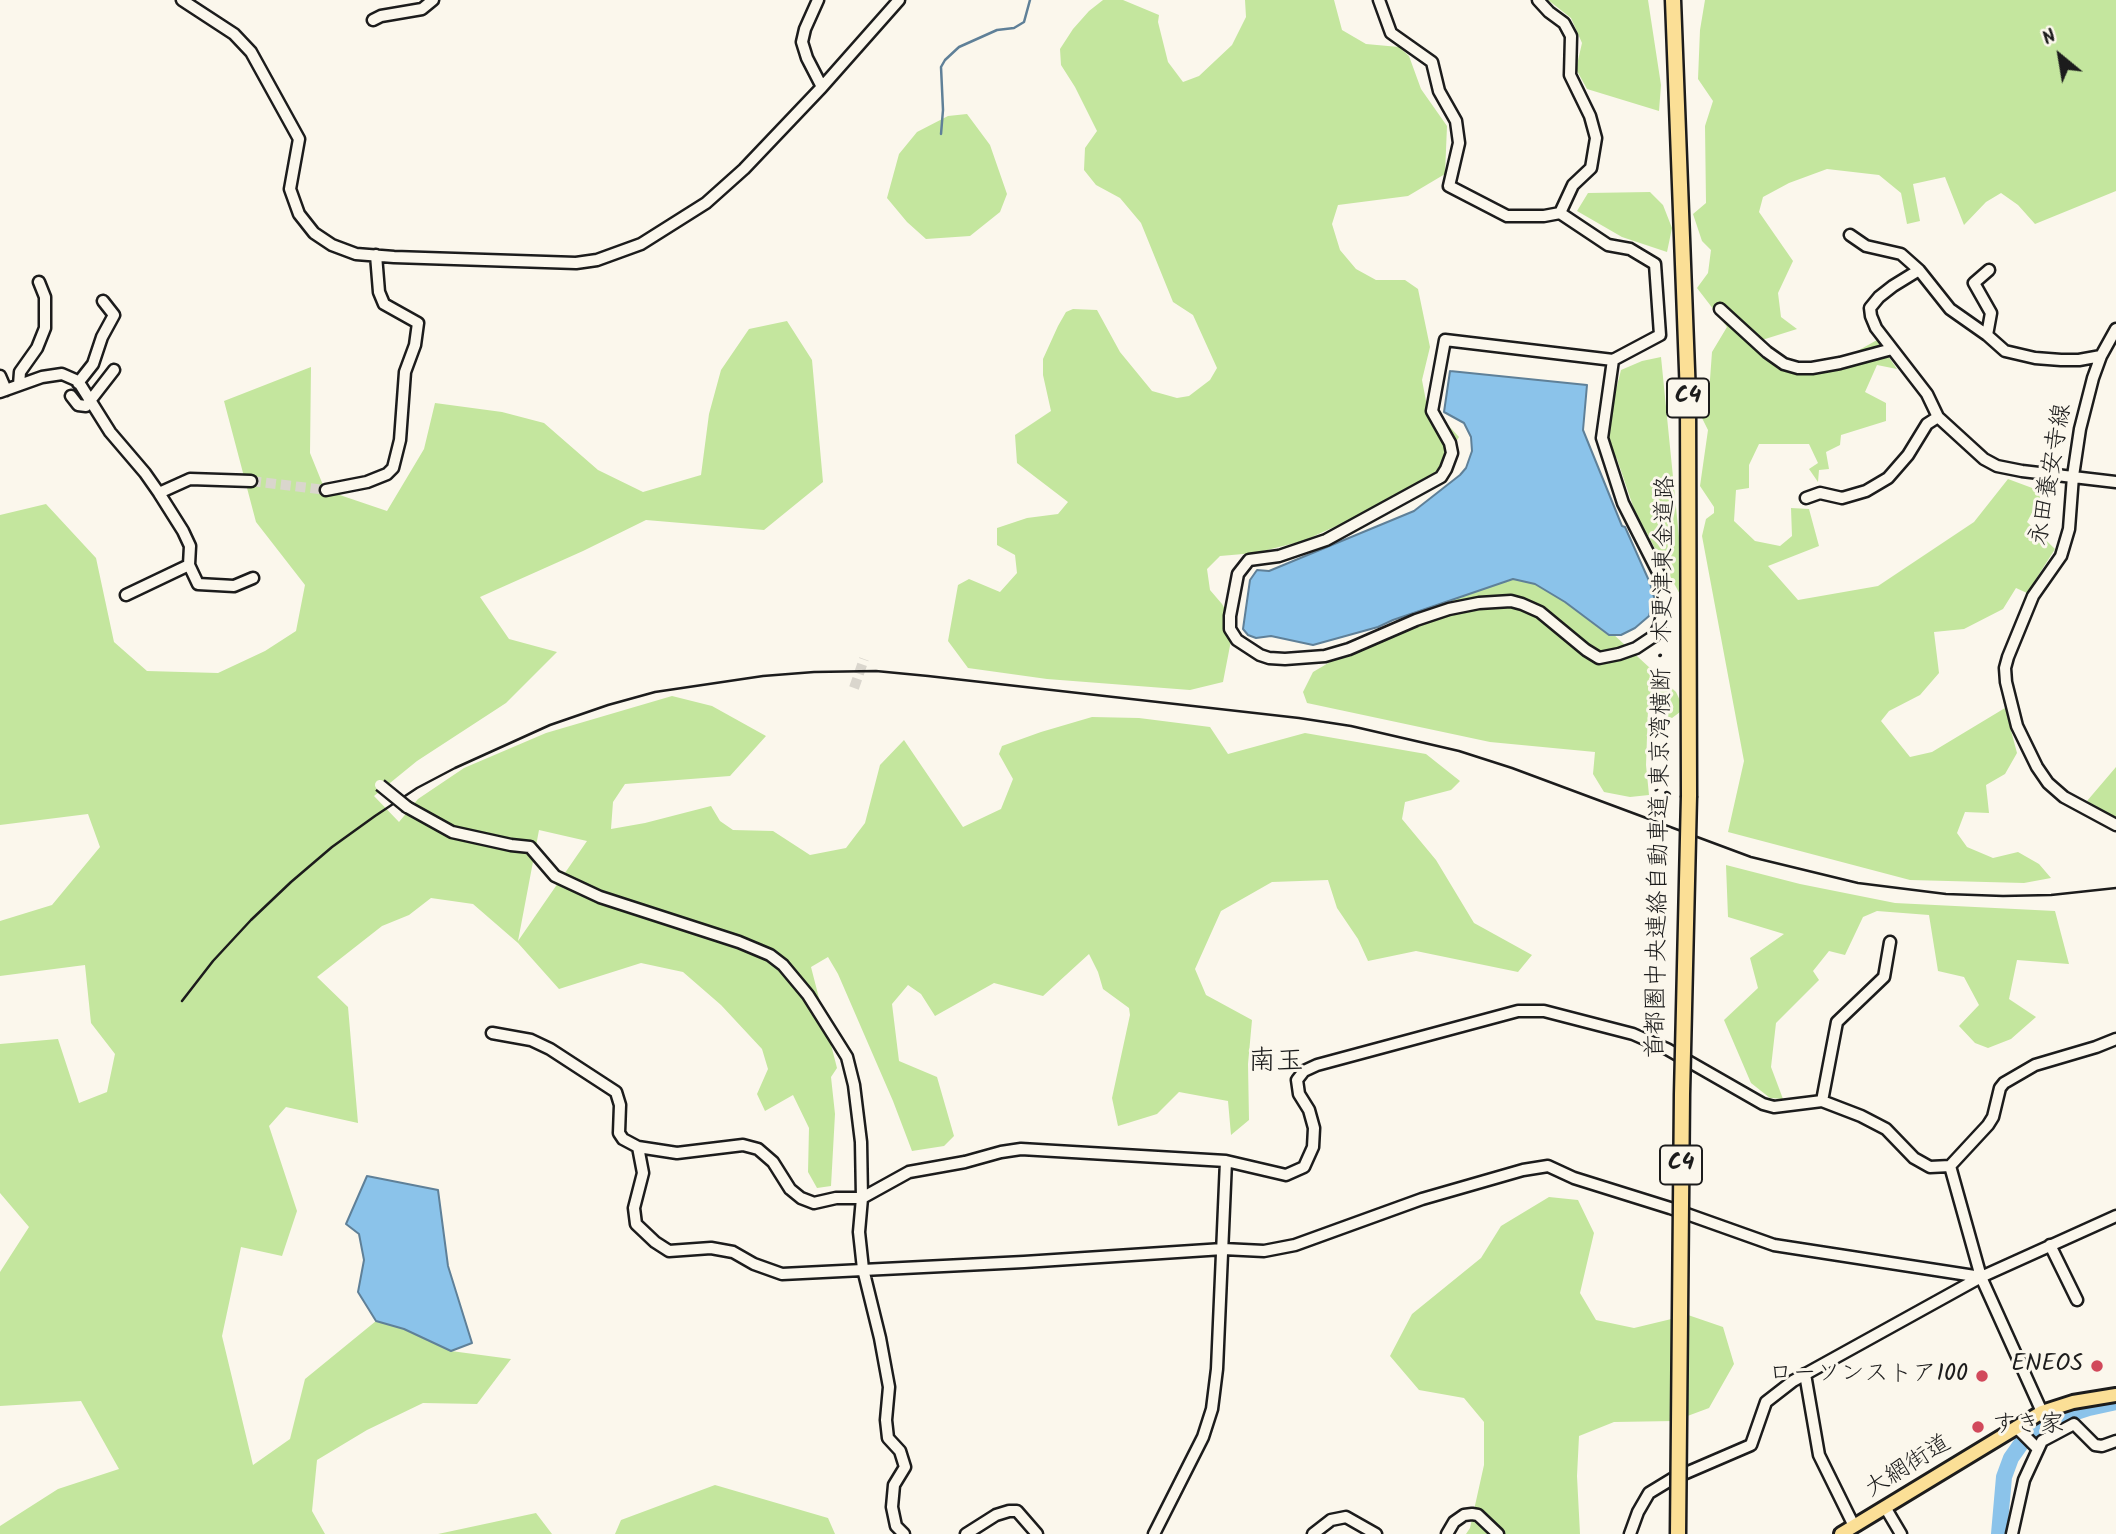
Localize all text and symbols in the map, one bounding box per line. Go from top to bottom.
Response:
north arrow [2025,21,2095,91]
text: N [2037,22,2062,54]
road number: C4 [1667,378,1709,418]
street label: 永田養安寺線 [2026,402,2080,548]
street label: 首都圏中央連絡自動車道;東京湾横断・木更津東金道路 [1644,475,1682,1059]
district label: 南玉 [1248,1047,1304,1081]
road number: C4 [1660,1146,1702,1184]
place label: ENEOS [2011,1352,2083,1380]
marker: ENEOS [2089,1358,2105,1374]
place label: ローソンストア100 [1768,1362,1968,1390]
marker: ローソンストア100 [1974,1368,1990,1384]
place label: すき家 [1992,1413,2064,1441]
marker: すき家 [1970,1419,1986,1435]
street label: 大網街道 [1861,1430,1957,1506]

